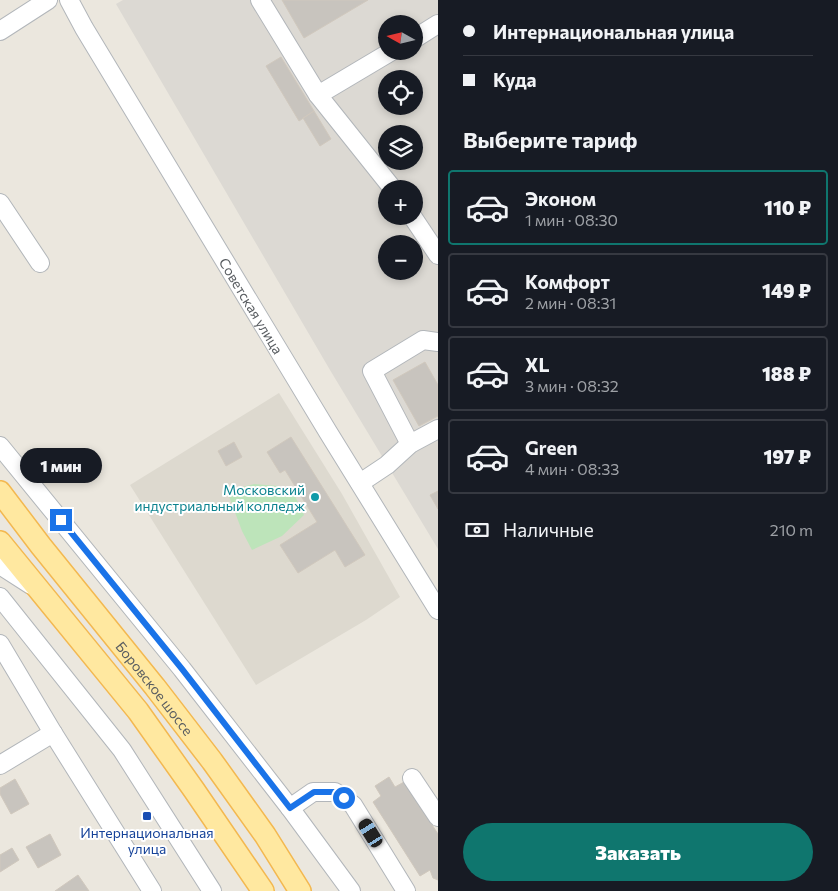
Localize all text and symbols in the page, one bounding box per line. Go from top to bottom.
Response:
north arrow [378,15,422,60]
map controls [378,15,423,280]
text: Интернациональная улица [493,20,734,43]
text: Куда [493,68,537,91]
button: locate [378,70,423,115]
button: layers [378,125,423,170]
text: Выберите тариф [463,126,637,153]
button: + [378,180,423,225]
icon: car [465,185,510,230]
text: Эконом [525,187,596,210]
text: 110 ₽ [764,196,811,219]
text: 1 мин · 08:30 [525,210,618,229]
button: − [378,235,423,280]
street label: Советская улица [216,254,287,357]
icon: car [465,268,510,313]
text: Комфорт [525,270,610,293]
text: 149 ₽ [762,279,811,302]
text: 2 мин · 08:31 [525,293,616,312]
icon: car [465,351,510,396]
text: XL [525,353,550,376]
text: 188 ₽ [762,362,811,385]
text: 3 мин · 08:32 [525,376,619,395]
icon: car [465,434,510,479]
text: Green [525,436,577,459]
text: 197 ₽ [763,445,811,468]
callout: 1 мин [20,448,102,482]
text: 1 мин [40,456,82,475]
text: 4 мин · 08:33 [525,459,619,478]
place label: Московский индустриальный колледж [135,481,305,514]
marker: Московский индустриальный колледж [309,491,321,503]
route end [50,509,72,531]
icon: cash [463,516,491,544]
text: Наличные [503,518,594,541]
text: 210 m [770,520,813,539]
street label: Боровское шоссе [113,638,197,738]
route start [333,787,355,809]
marker: Интернациональная улица [141,810,153,822]
car [356,816,385,850]
button: Заказать [463,823,813,881]
place label: Интернациональная улица [80,824,214,857]

